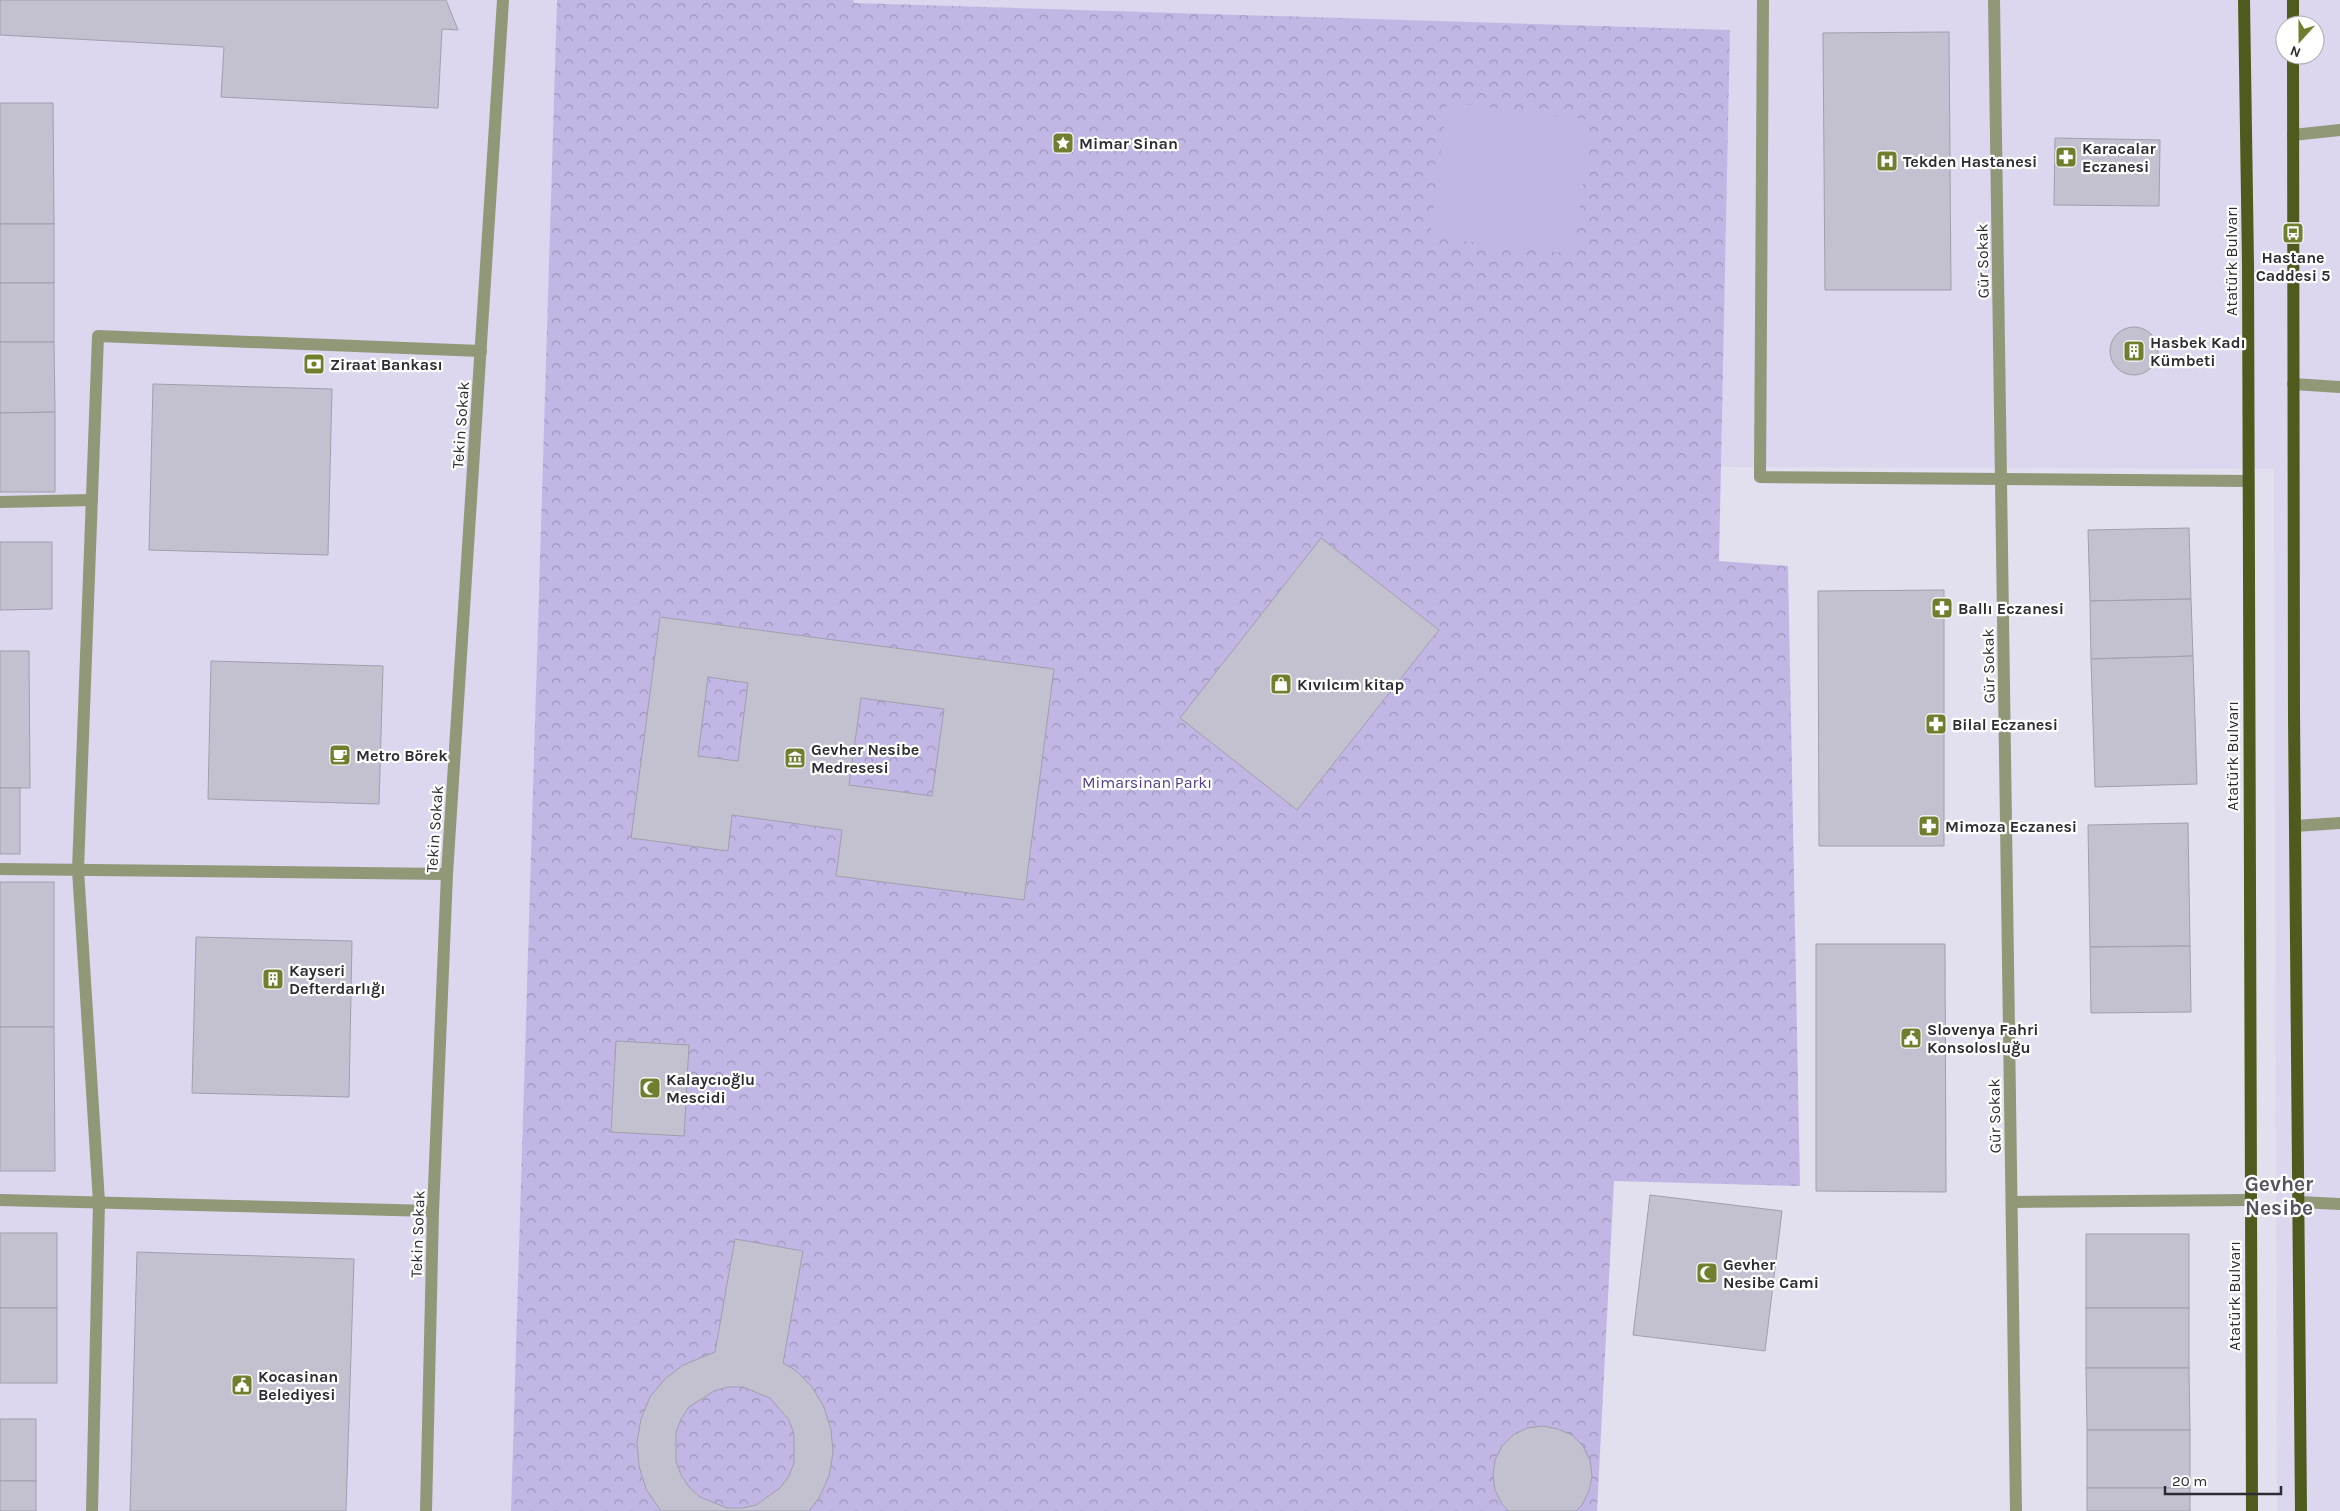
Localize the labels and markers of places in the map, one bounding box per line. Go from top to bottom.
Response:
place icon: Mimar Sinan [1051,131,1075,155]
place label: Mimar Sinan [1079,134,1178,153]
place label: Karacalar Eczanesi [2082,139,2157,176]
pharmacy icon: Karacalar Eczanesi [2054,145,2078,169]
hospital icon: Tekden Hastanesi [1875,149,1899,173]
place label: Tekden Hastanesi [1903,152,2037,171]
bus stop icon: Hastane Caddesi 5 [2281,221,2305,245]
place label: Hastane Caddesi 5 [2256,248,2330,285]
place label: Hasbek Kadı Kümbeti [2150,333,2246,370]
building icon: Hasbek Kadı Kümbeti [2122,339,2146,363]
bank icon: Ziraat Bankası [302,352,326,376]
place label: Ziraat Bankası [330,355,443,374]
pharmacy icon: Ballı Eczanesi [1930,596,1954,620]
place label: Ballı Eczanesi [1958,599,2064,618]
shop icon: Kıvılcım kitap [1269,672,1293,696]
place label: Kıvılcım kitap [1297,675,1404,694]
pharmacy icon: Bilal Eczanesi [1924,712,1948,736]
place label: Bilal Eczanesi [1952,715,2058,734]
place label: Gevher Nesibe Medresesi [811,740,919,777]
cafe icon: Metro Börek [328,743,352,767]
place label: Metro Börek [356,746,448,765]
museum icon: Gevher Nesibe Medresesi [783,746,807,770]
pharmacy icon: Mimoza Eczanesi [1917,814,1941,838]
place label: Mimoza Eczanesi [1945,817,2077,836]
place label: Kayseri Defterdarlığı [289,961,386,998]
building icon: Kayseri Defterdarlığı [261,967,285,991]
place label: Slovenya Fahri Konsolosluğu [1927,1020,2039,1057]
public building icon: Slovenya Fahri Konsolosluğu [1899,1026,1923,1050]
place label: Kalaycıoğlu Mescidi [666,1070,755,1107]
mosque icon: Kalaycıoğlu Mescidi [638,1076,662,1100]
place label: Gevher Nesibe Cami [1723,1255,1819,1292]
mosque icon: Gevher Nesibe Cami [1695,1261,1719,1285]
place label: Kocasinan Belediyesi [258,1367,338,1404]
public building icon: Kocasinan Belediyesi [230,1373,254,1397]

